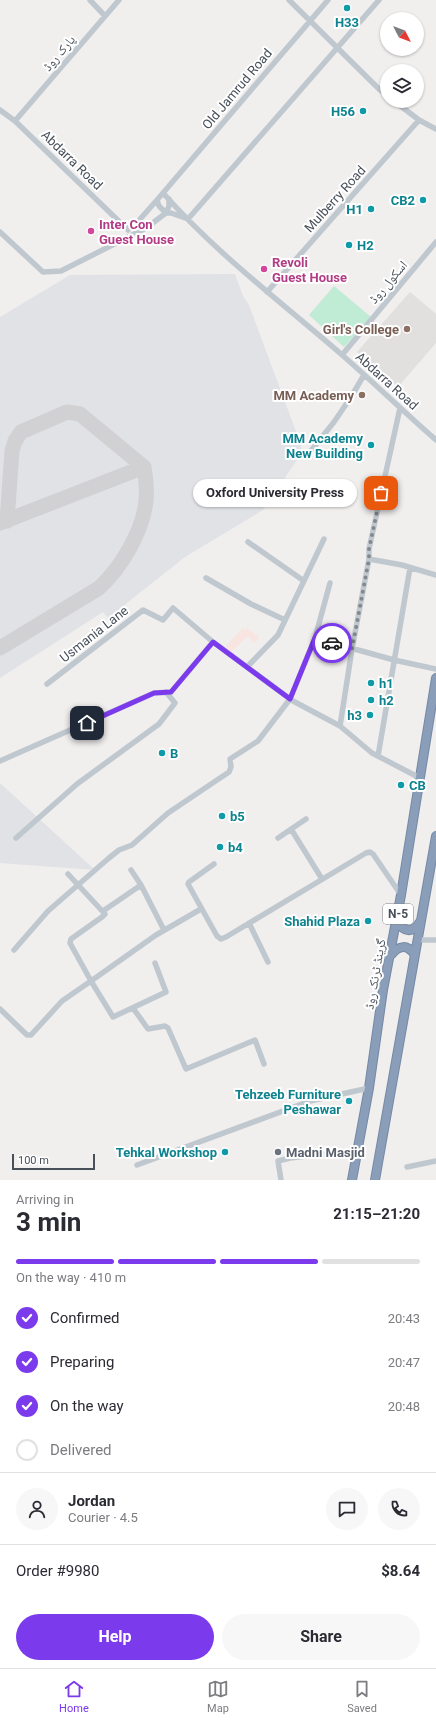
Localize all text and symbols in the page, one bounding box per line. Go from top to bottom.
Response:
marker: H33 [342,3,352,13]
north arrow [380,12,424,56]
map controls [380,12,424,108]
place label: H33 [335,15,359,30]
street label: پارک روڈ [40,32,79,75]
street label: Old Jamrud Road [199,46,275,132]
button: layers [380,64,424,108]
place label: H56 [331,104,356,119]
marker: H56 [358,106,368,116]
street label: Abdarra Road [38,127,106,193]
street label: Mulberry Road [301,163,369,235]
place label: CB2 [391,193,415,208]
marker: CB2 [418,195,428,205]
place label: H1 [346,202,363,217]
marker: H1 [366,204,376,214]
place label: Inter Con Guest House [99,217,174,247]
marker: Inter Con Guest House [86,226,96,236]
place label: H2 [357,238,374,253]
marker: H2 [344,240,354,250]
place label: Revoli Guest House [272,255,347,285]
street label: اسکول روڈ [366,258,411,307]
marker: Revoli Guest House [259,264,269,274]
place label: Girl's College [323,322,399,337]
marker: Girl's College [402,324,412,334]
street label: Abdarra Road [353,349,421,413]
place label: MM Academy [273,388,354,403]
marker: MM Academy [357,390,367,400]
place label: MM Academy New Building [282,431,363,461]
marker: MM Academy New Building [366,440,376,450]
pin [364,476,398,510]
callout: Oxford University Press [193,479,357,507]
icon: bag [370,482,392,504]
text: Oxford University Press [206,485,344,500]
street label: Usmania Lane [57,603,131,665]
courier [312,623,352,663]
icon: car [321,632,343,654]
place label: h1 [379,676,394,691]
marker: h1 [366,678,376,688]
place label: h2 [379,693,394,708]
marker: h2 [366,695,376,705]
pin [70,706,104,740]
place label: h3 [347,708,362,723]
marker: h3 [365,710,375,720]
icon: home [76,712,98,734]
place label: B [170,746,178,761]
marker: B [157,748,167,758]
place label: CB [409,778,426,793]
marker: CB [396,780,406,790]
place label: b5 [230,809,245,824]
marker: b5 [217,811,227,821]
place label: b4 [228,840,243,855]
marker: b4 [215,842,225,852]
road number: N-5 [383,904,413,924]
place label: Shahid Plaza [284,914,360,929]
marker: Shahid Plaza [363,916,373,926]
street label: گرینڈ ٹرنک روڈ [361,937,390,1011]
place label: Tehzeeb Furniture Peshawar [235,1087,341,1117]
marker: Tehzeeb Furniture Peshawar [344,1096,354,1106]
place label: Tehkal Workshop [116,1145,217,1160]
place label: Madni Masjid [286,1145,365,1160]
marker: Tehkal Workshop [220,1147,230,1157]
marker: Madni Masjid [273,1147,283,1157]
scale bar [12,1152,95,1171]
text: 100 m [18,1154,49,1167]
text: Arriving in [16,1192,74,1207]
text: 21:15–21:20 [333,1205,420,1223]
text: 3 min [16,1207,81,1237]
text: On the way · 410 m [16,1270,126,1285]
icon: check [16,1307,38,1329]
text: Confirmed [50,1309,120,1327]
text: 20:43 [388,1311,420,1326]
icon: check [16,1351,38,1373]
text: Preparing [50,1353,114,1371]
text: 20:47 [388,1355,420,1370]
icon: check [16,1395,38,1417]
text: On the way [50,1397,124,1415]
text: 20:48 [388,1399,420,1414]
text: Delivered [50,1441,112,1459]
button: person [16,1488,58,1530]
button: chat [326,1488,368,1530]
button: phone [378,1488,420,1530]
text: Jordan [68,1492,115,1510]
text: Courier · 4.5 [68,1510,138,1525]
text: Order #9980 [16,1562,99,1580]
text: $8.64 [381,1562,420,1580]
button: Help [16,1614,214,1660]
button: Share [222,1614,420,1660]
tab: Home [59,1678,89,1715]
tab: Map [207,1678,229,1715]
tab: Saved [347,1678,377,1715]

